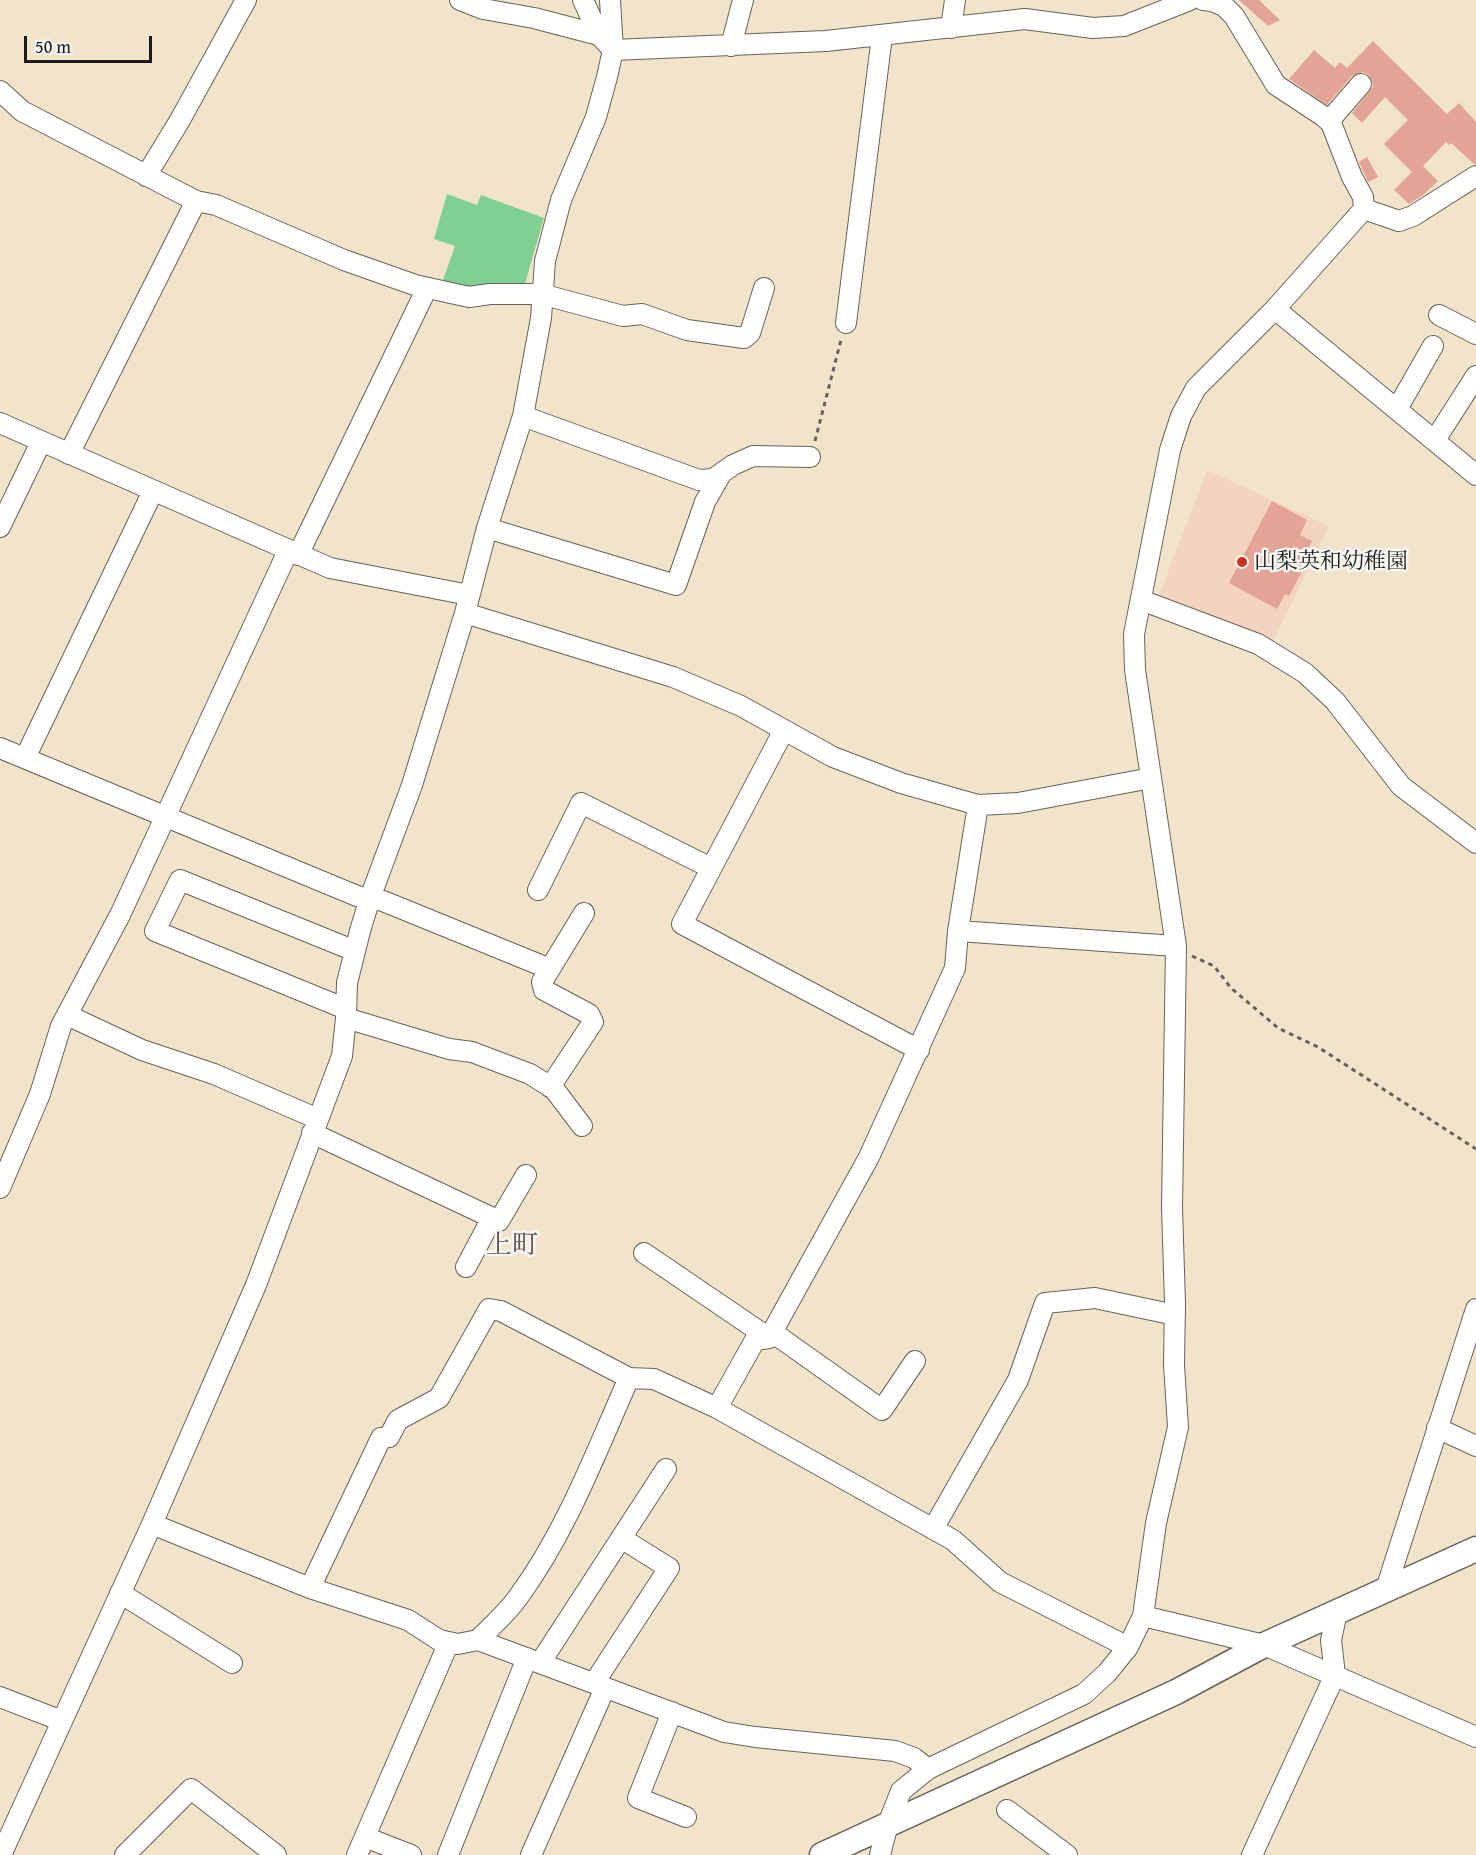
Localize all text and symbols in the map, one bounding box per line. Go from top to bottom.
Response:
scale bar [27,24,154,62]
text: 50 m [35,33,71,60]
place label: 山梨英和幼稚園 [1254,549,1408,575]
marker: 山梨英和幼稚園 [1235,555,1249,569]
district label: 上町 [486,1230,538,1262]

